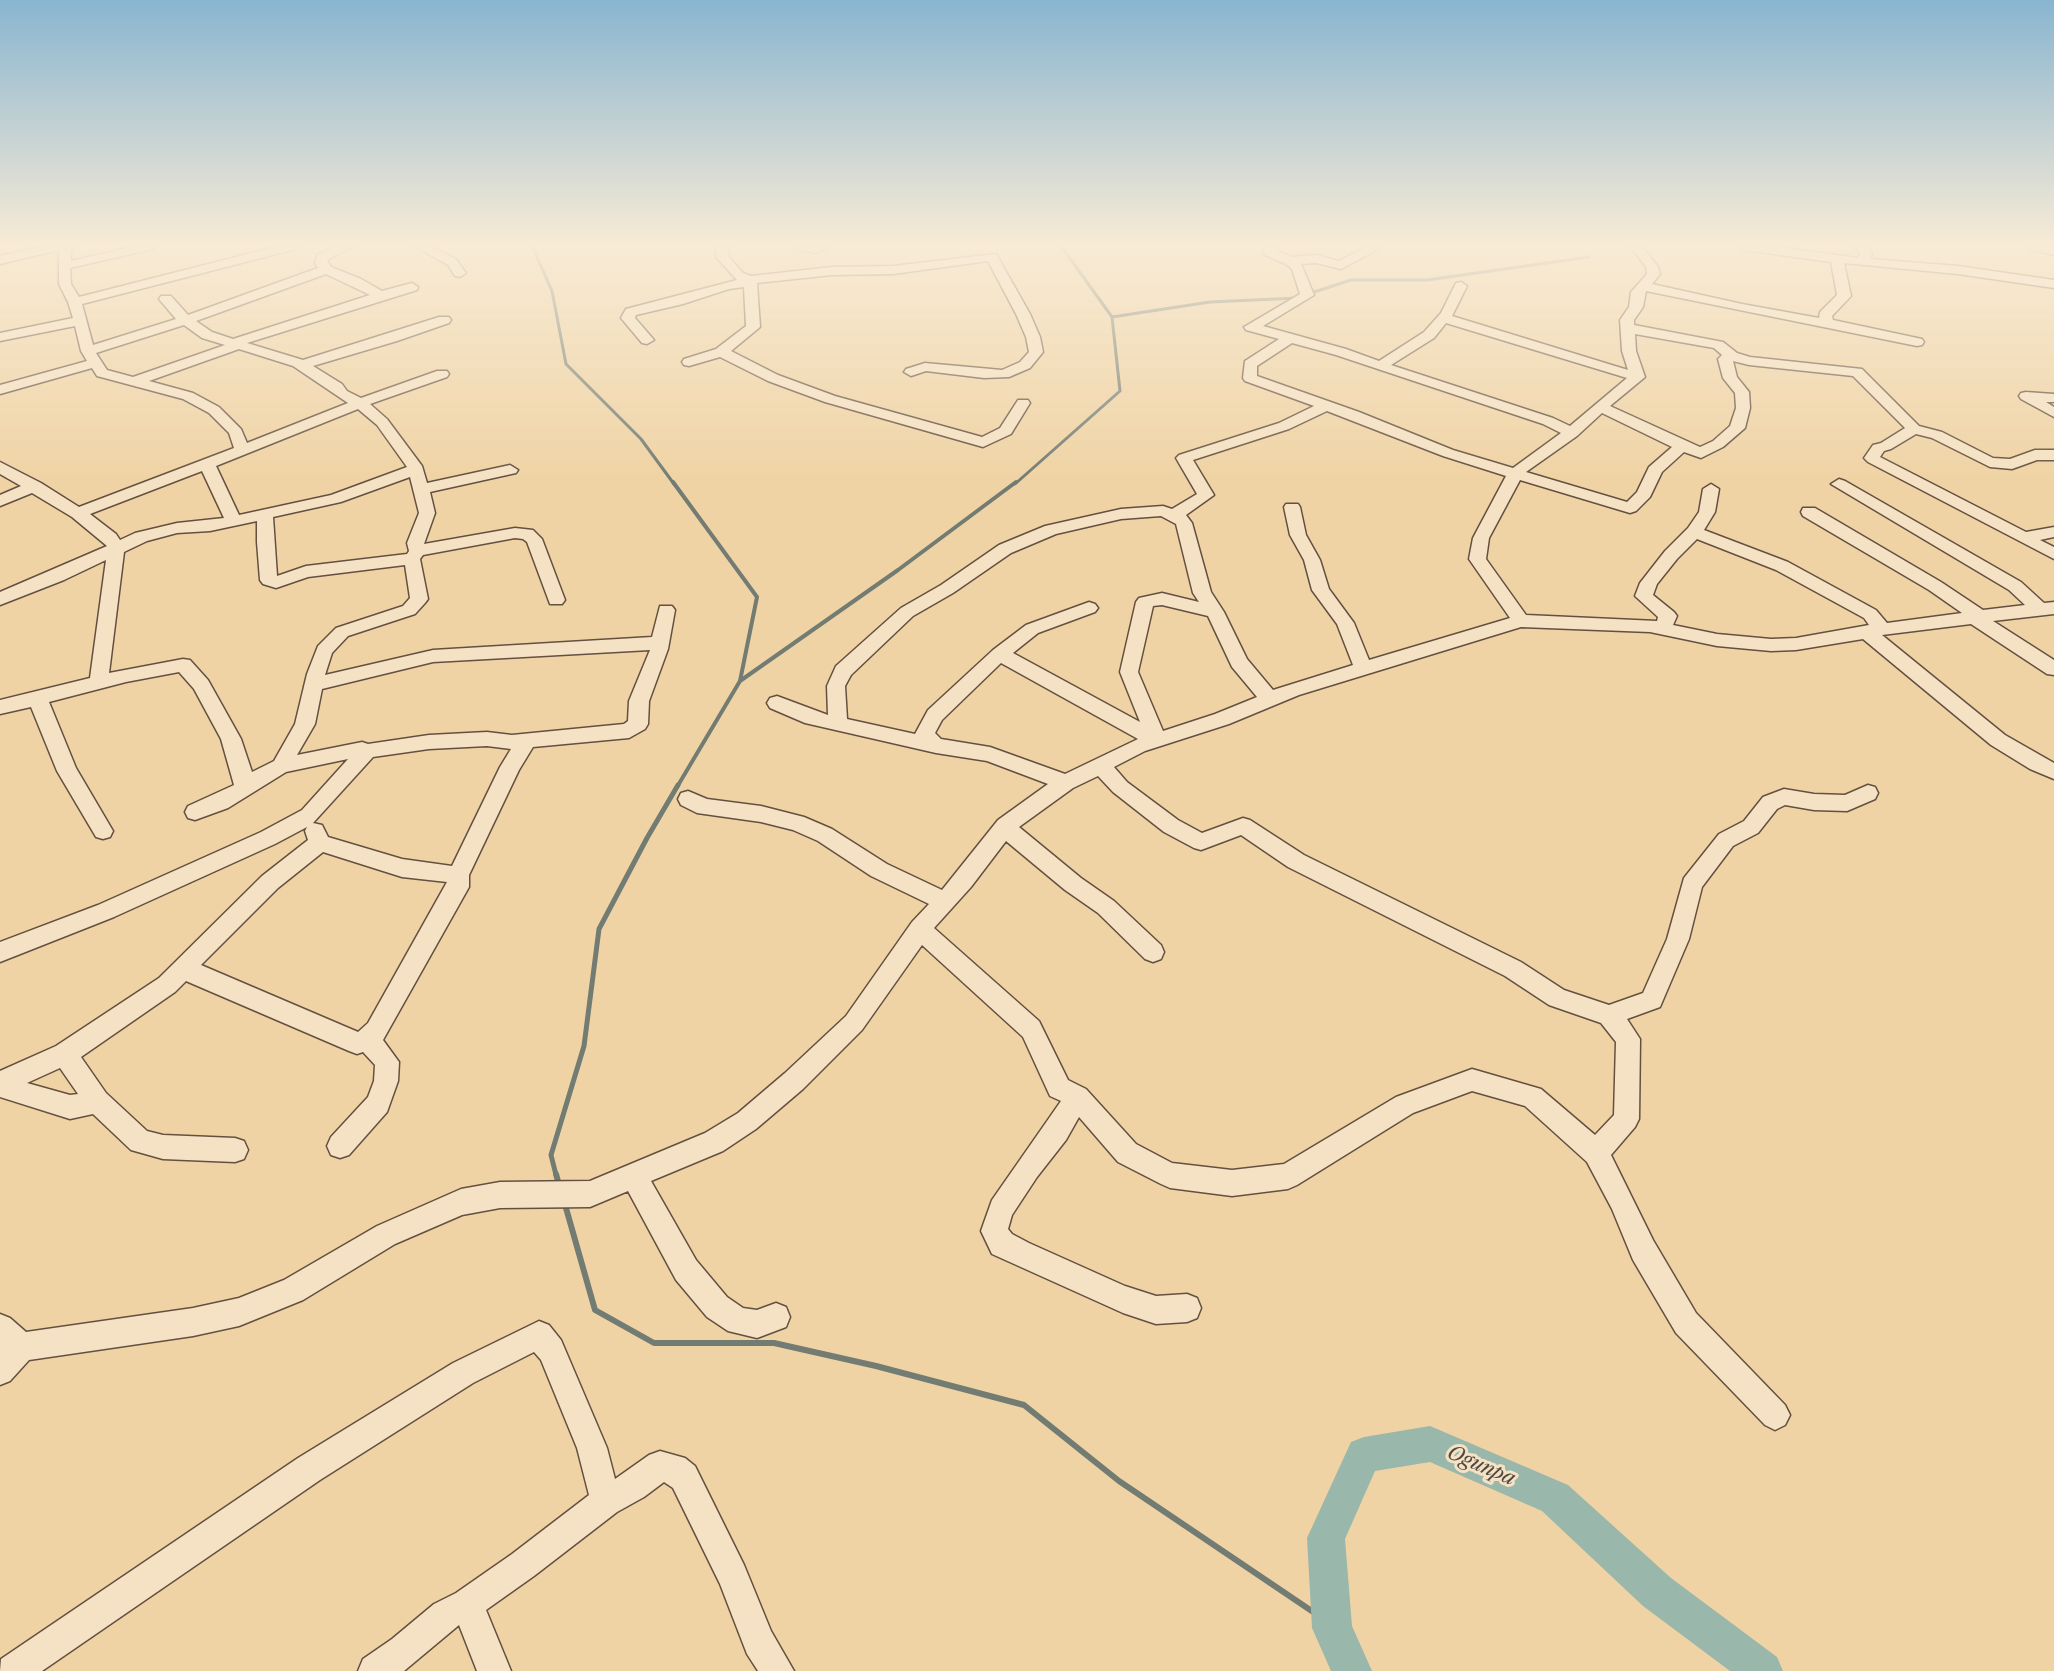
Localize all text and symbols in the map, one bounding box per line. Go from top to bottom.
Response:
water label: Ogunpa [1443,1441,1519,1491]

